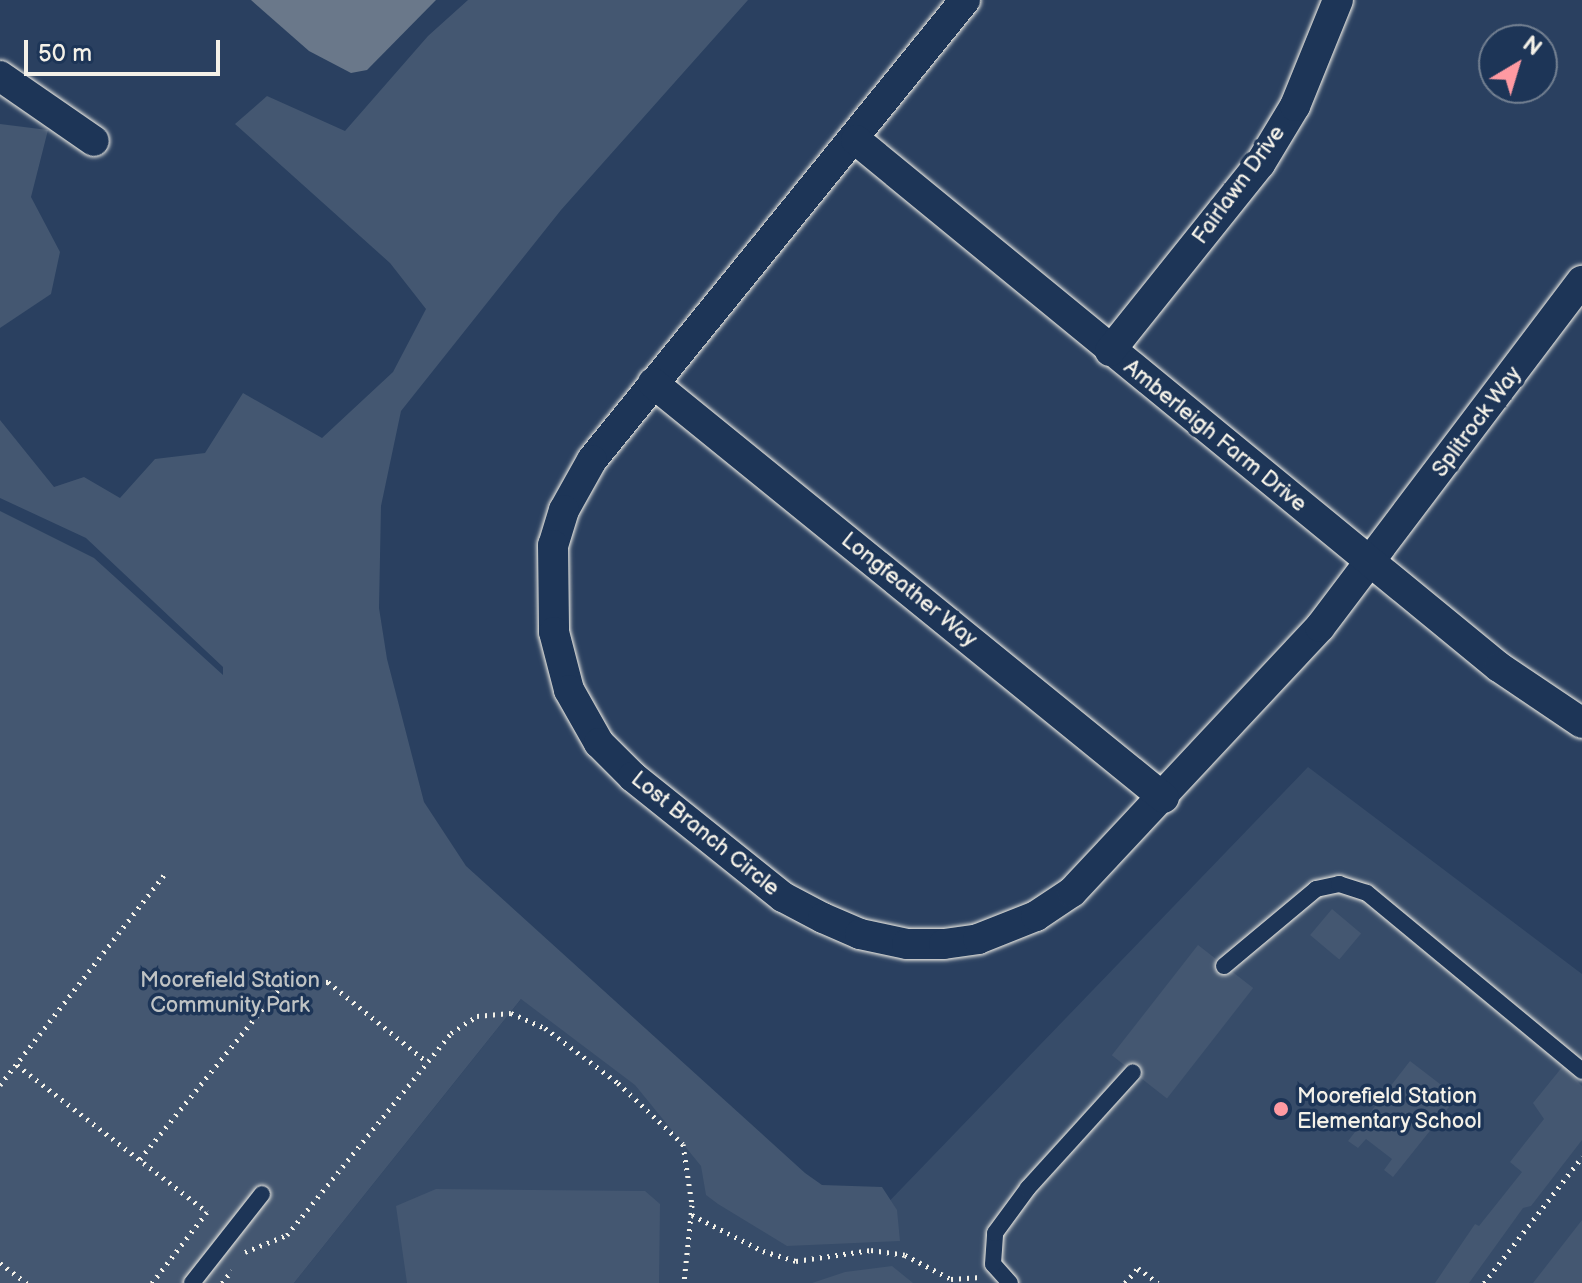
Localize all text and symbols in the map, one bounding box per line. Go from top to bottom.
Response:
scale bar [28,24,224,74]
north arrow [1478,24,1558,104]
text: N [1517,31,1547,62]
text: 50 m [38,39,92,68]
street label: Fairlawn Drive [1187,121,1291,249]
street label: Amberleigh Farm Drive [1118,354,1312,518]
street label: Splitrock Way [1427,361,1527,483]
street label: Longfeather Way [835,527,983,653]
street label: Lost Branch Circle [626,766,784,902]
park label: Moorefield Station Community Park [140,967,320,1018]
place label: Moorefield Station Elementary School [1297,1083,1483,1134]
marker: Moorefield Station Elementary School [1272,1100,1290,1118]

